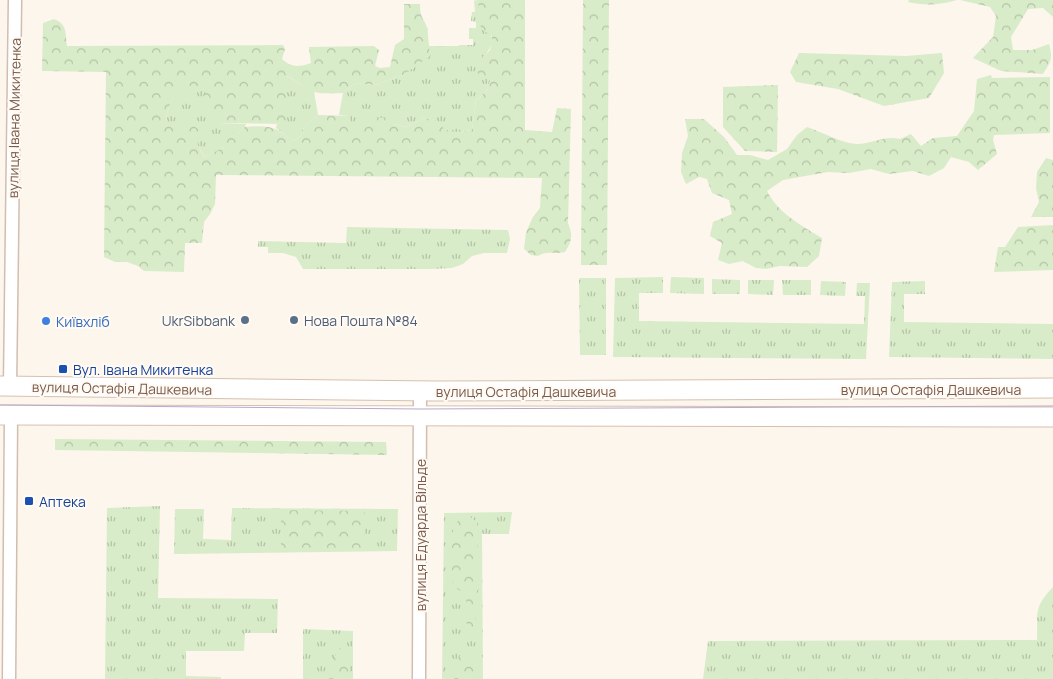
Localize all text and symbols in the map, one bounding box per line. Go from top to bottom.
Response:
street label: вулиця Івана Микитенка [3,38,25,198]
place label: UkrSibbank [162,311,236,330]
place label: Нова Пошта №84 [304,311,418,330]
place label: Київхліб [56,312,110,331]
marker: UkrSibbank [239,314,251,326]
marker: Нова Пошта №84 [288,314,300,326]
marker: Київхліб [40,315,52,327]
place label: Вул. Івана Микитенка [73,360,213,379]
marker: Вул. Івана Микитенка [57,363,69,375]
street label: вулиця Остафія Дашкевича [32,377,212,399]
street label: вулиця Остафія Дашкевича [841,380,1021,399]
street label: вулиця Остафія Дашкевича [436,382,616,401]
street label: вулиця Едуарда Вільде [411,459,430,611]
place label: Аптека [39,492,86,511]
marker: Аптека [23,495,35,507]

